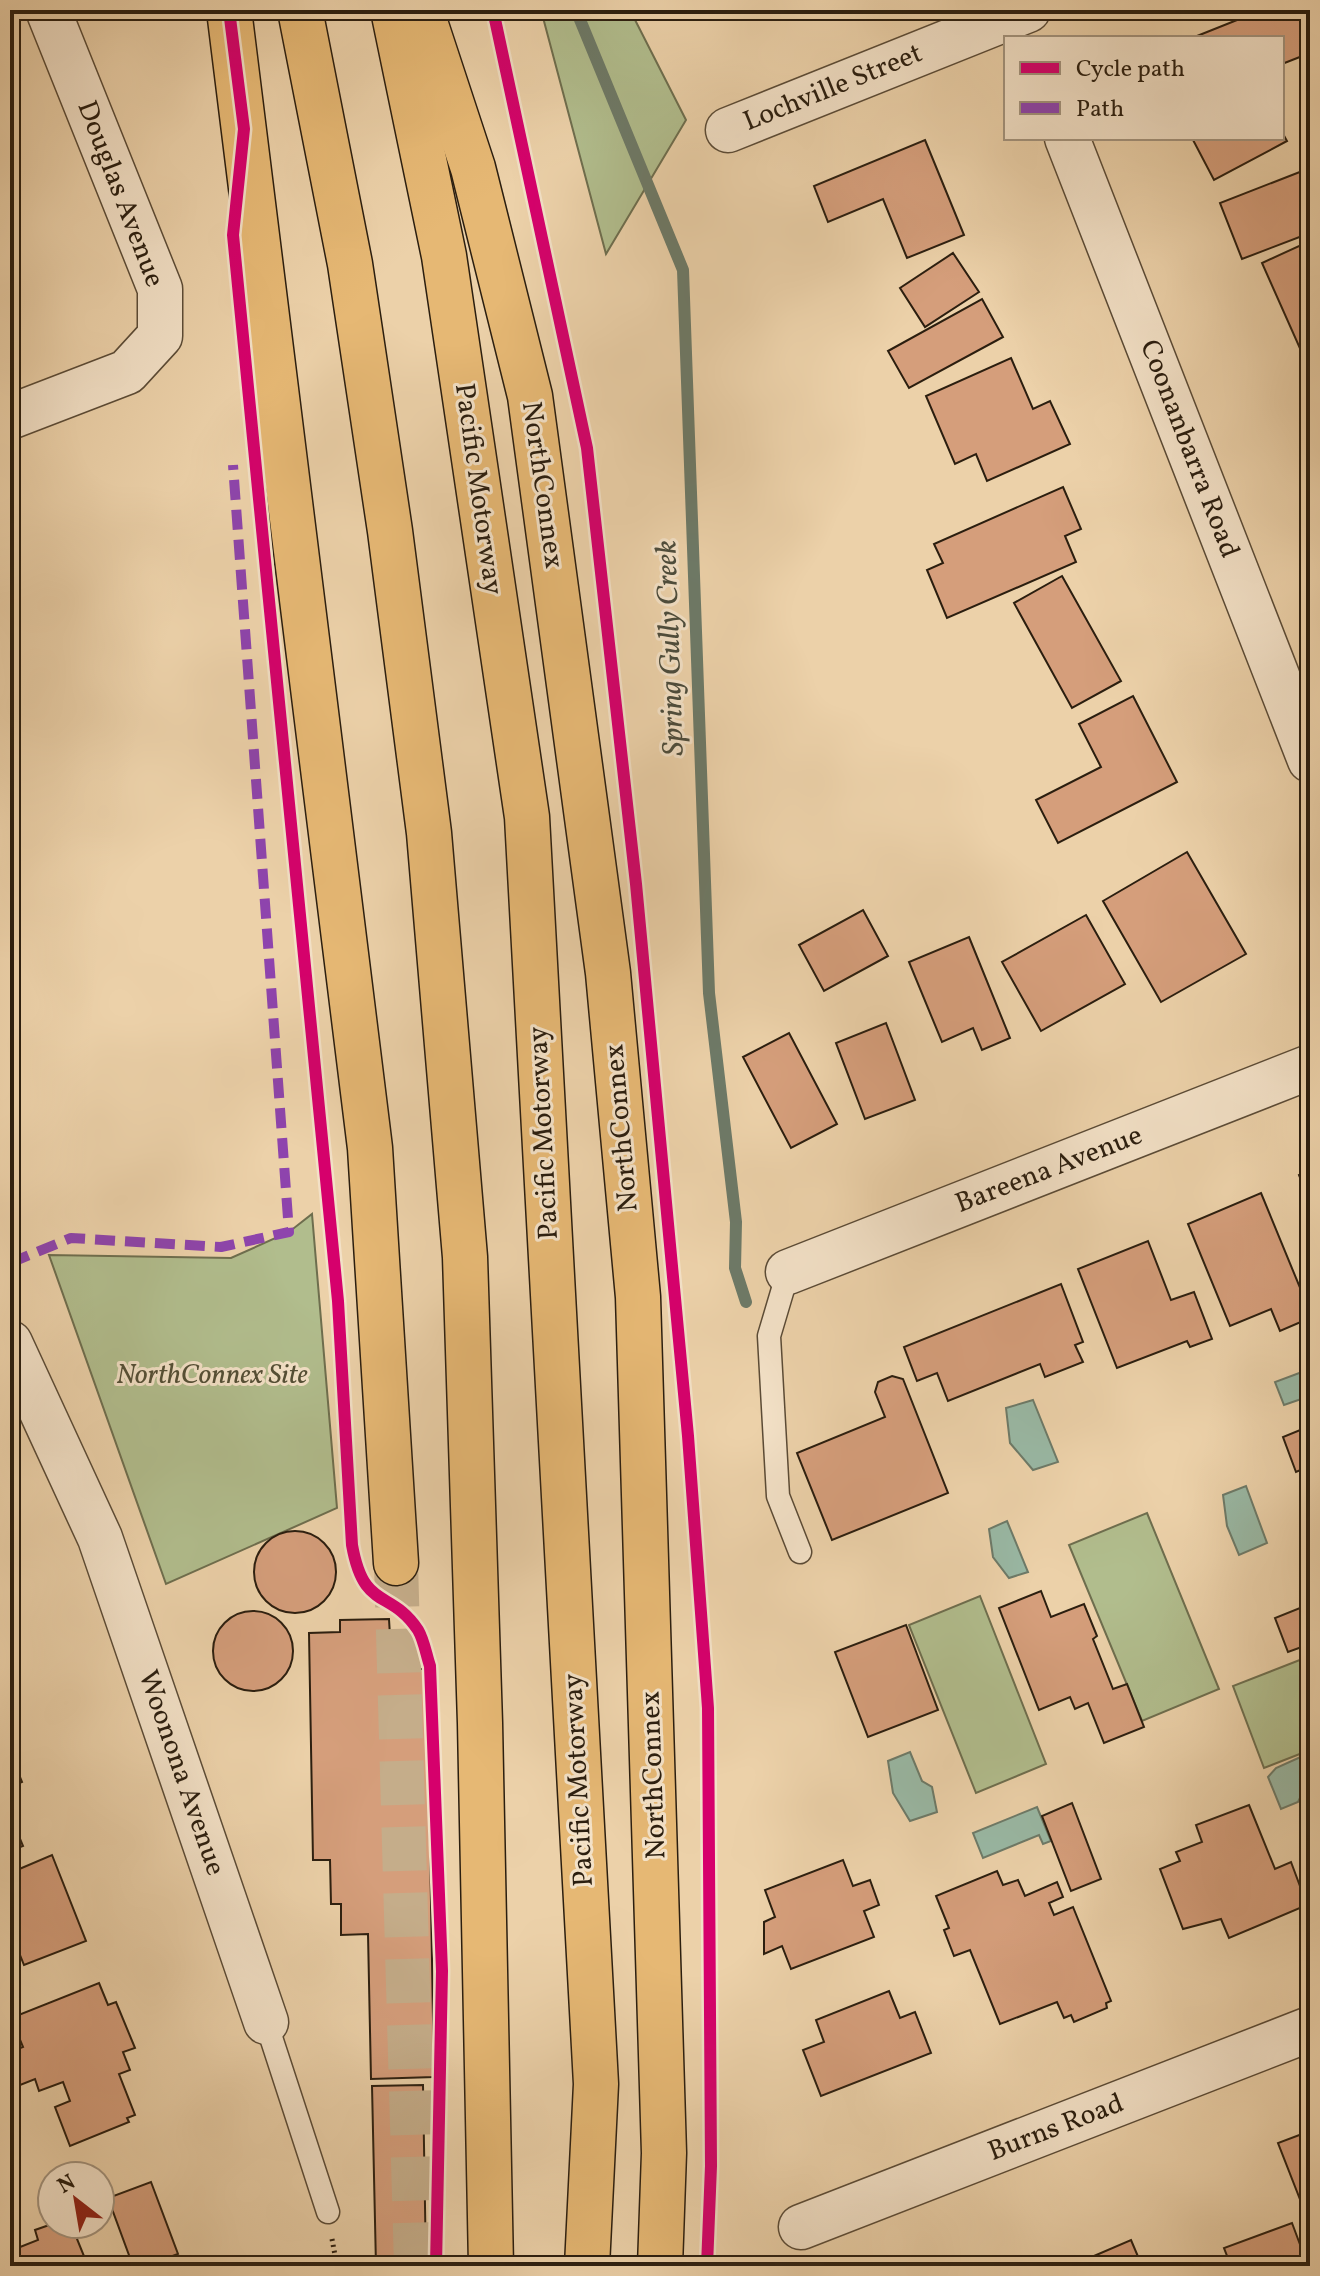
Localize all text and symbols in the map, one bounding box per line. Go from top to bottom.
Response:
street label: Lochville Street [738,34,928,142]
legend [1004,36,1284,140]
text: Cycle path [1076,53,1185,87]
text: Path [1076,93,1124,127]
street label: Douglas Avenue [67,95,173,293]
street label: Coonanbarra Road [1129,334,1249,564]
street label: Pacific Motorway [444,381,512,597]
street label: NorthConnex [511,399,573,571]
water label: Spring Gully Creek [646,539,696,757]
street label: Pacific Motorway [519,1025,569,1241]
street label: NorthConnex [595,1042,649,1214]
street label: Bareena Avenue [950,1116,1148,1224]
park label: NorthConnex Site [116,1356,308,1395]
street label: Woonona Avenue [128,1665,234,1881]
street label: Pacific Motorway [554,1672,604,1888]
street label: NorthConnex [632,1690,676,1860]
street label: Burns Road [982,2084,1130,2172]
north arrow [36,2160,116,2240]
text: N [52,2168,82,2202]

